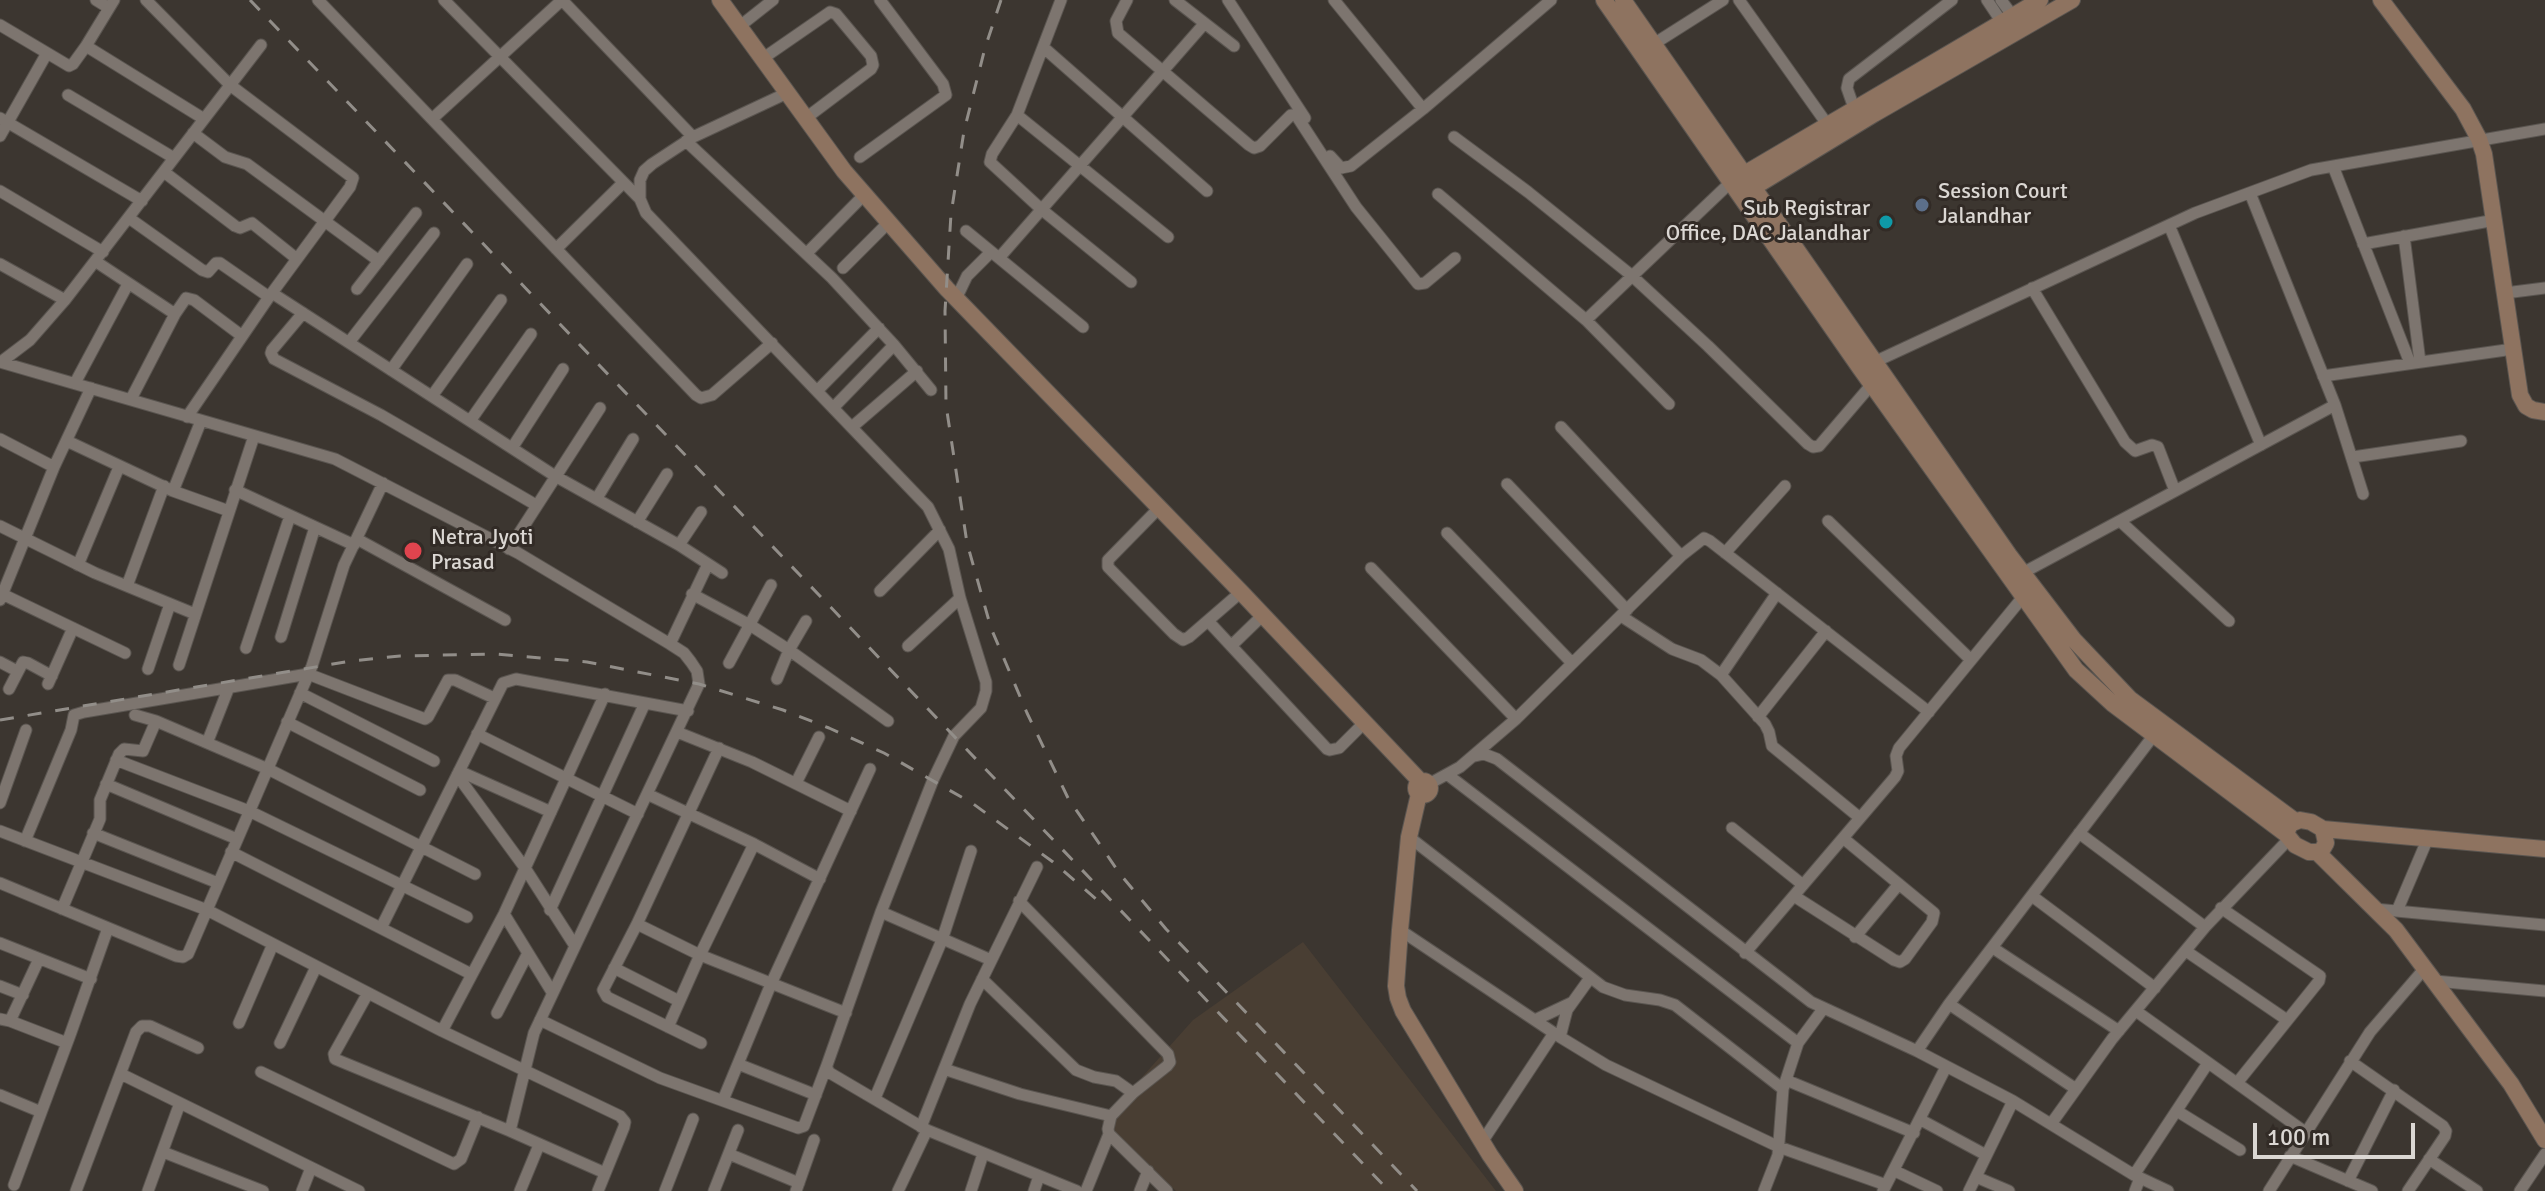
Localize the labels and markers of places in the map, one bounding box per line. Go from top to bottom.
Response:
place label: Session Court Jalandhar [1938,179,2068,230]
place label: Sub Registrar Office, DAC Jalandhar [1666,196,1870,248]
marker: Session Court Jalandhar [1913,196,1931,214]
marker: Sub Registrar Office, DAC Jalandhar [1877,213,1895,231]
place label: Netra Jyoti Prasad [431,525,534,576]
marker: Netra Jyoti Prasad [402,540,424,562]

